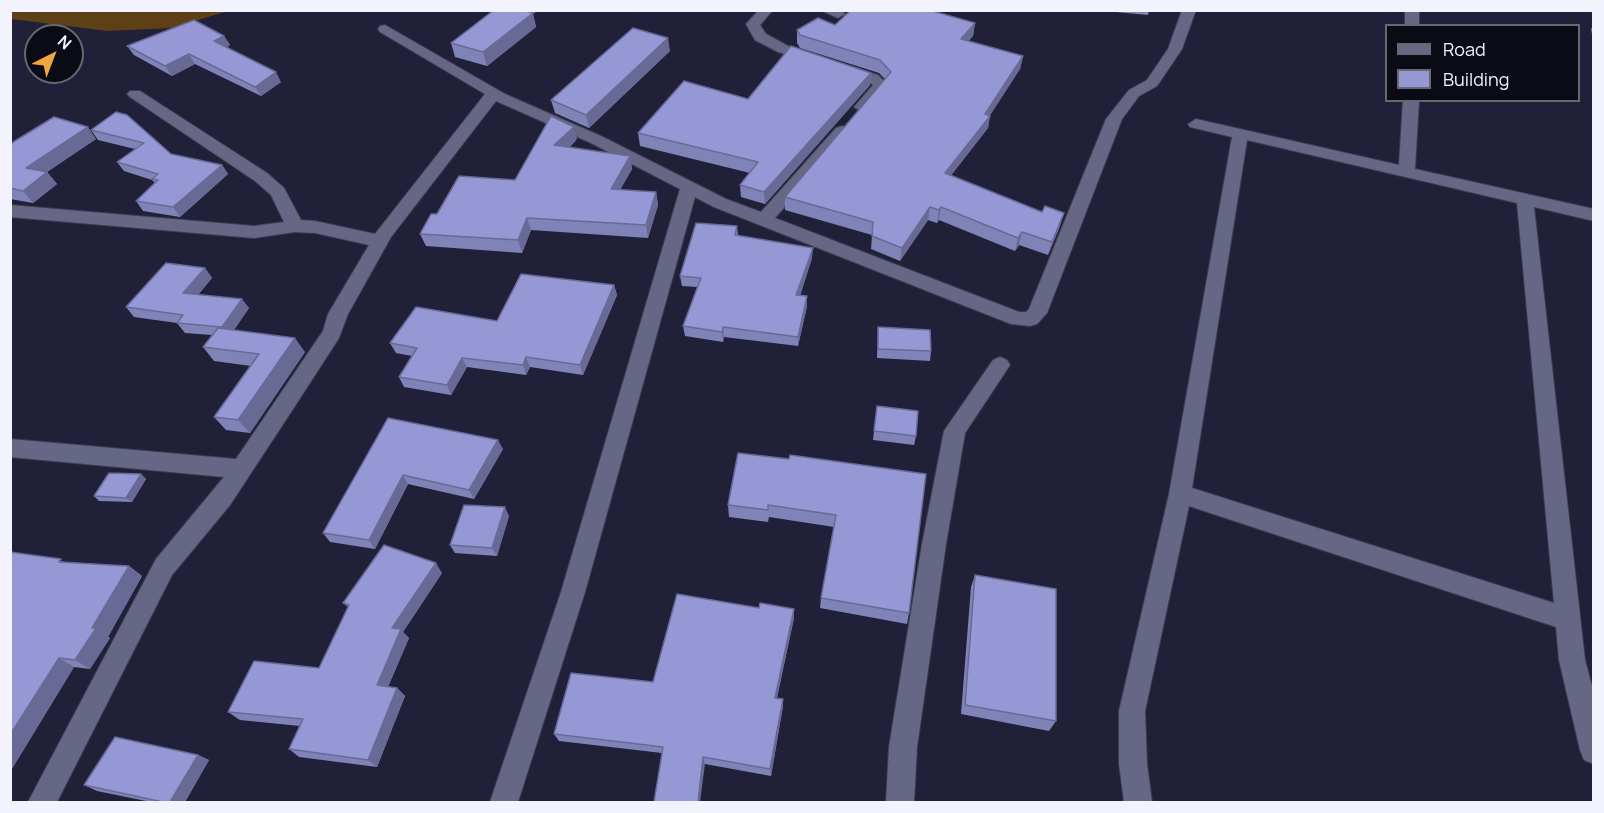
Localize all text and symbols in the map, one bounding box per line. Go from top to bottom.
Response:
north arrow [24,24,84,84]
legend [1385,24,1580,102]
text: N [53,30,76,54]
text: Road [1443,37,1486,61]
text: Building [1443,67,1509,91]

